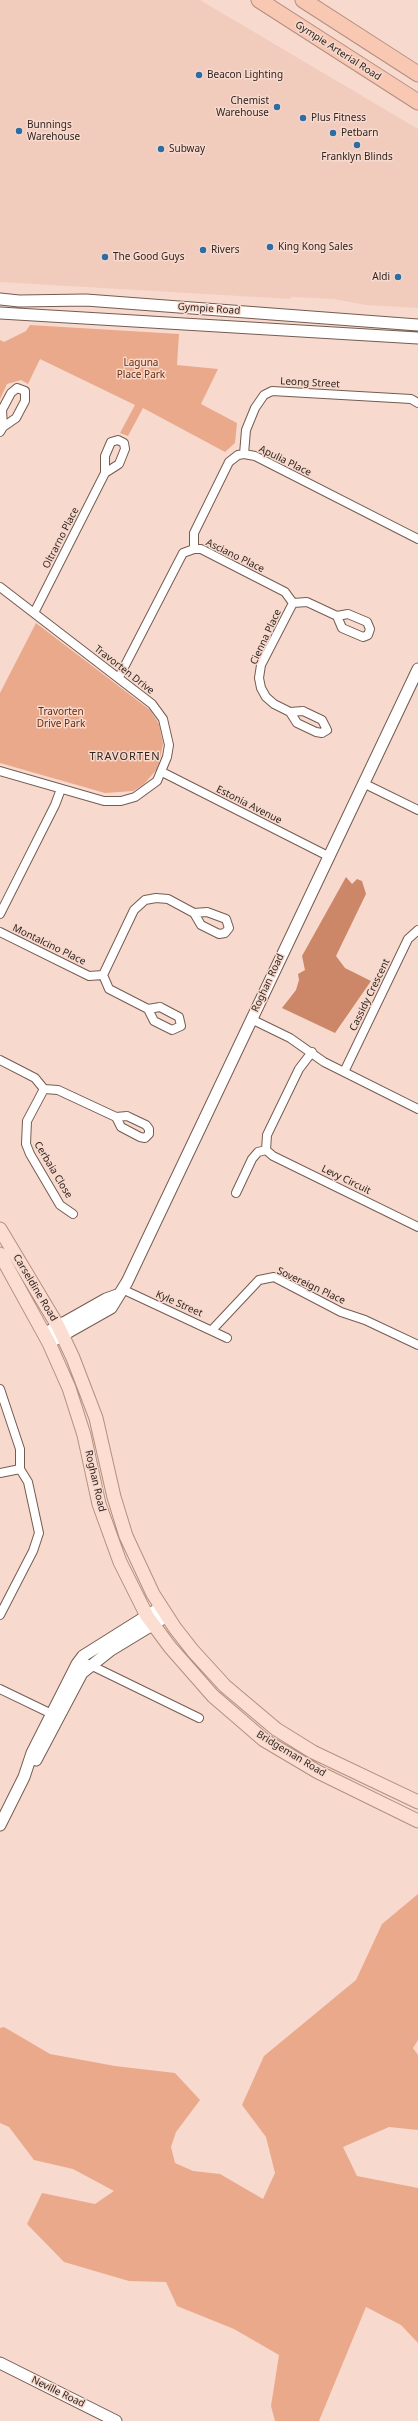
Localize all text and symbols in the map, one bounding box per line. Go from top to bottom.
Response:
street label: Gympie Arterial Road [293,19,383,83]
place label: Beacon Lighting [207,69,283,81]
marker: Beacon Lighting [194,70,204,80]
place label: Chemist Warehouse [216,95,269,118]
marker: Chemist Warehouse [272,102,282,112]
place label: Plus Fitness [311,112,366,124]
marker: Plus Fitness [298,113,308,123]
place label: Bunnings Warehouse [27,119,80,142]
marker: Bunnings Warehouse [14,126,24,136]
place label: Petbarn [341,127,378,139]
marker: Petbarn [328,128,338,138]
marker: Franklyn Blinds [352,140,362,150]
place label: Subway [169,143,205,155]
marker: Subway [156,144,166,154]
place label: Franklyn Blinds [321,151,393,163]
place label: King Kong Sales [278,241,353,253]
marker: King Kong Sales [265,242,275,252]
place label: Rivers [211,244,239,256]
marker: Rivers [198,245,208,255]
place label: The Good Guys [113,251,184,263]
marker: The Good Guys [100,252,110,262]
place label: Aldi [372,271,390,283]
marker: Aldi [393,272,403,282]
street label: Gympie Road [177,301,241,317]
park label: Laguna Place Park [117,357,165,380]
street label: Leong Street [280,375,340,391]
street label: Apulia Place [257,443,313,479]
street label: Oltrarno Place [40,505,82,571]
street label: Asciano Place [204,537,266,575]
street label: Cienna Place [248,607,284,667]
street label: Travorten Drive [92,643,156,697]
park label: Travorten Drive Park [37,706,85,730]
district label: TRAVORTEN [89,750,161,764]
street label: Estonia Avenue [214,783,284,827]
street label: Montalcino Place [10,922,88,968]
street label: Roghan Road [249,952,287,1014]
street label: Cassidy Crescent [347,957,393,1033]
street label: Cerbaia Close [31,1139,75,1201]
street label: Levy Circuit [319,1163,373,1197]
street label: Carseldine Road [10,1252,60,1324]
street label: Sovereign Place [275,1265,347,1307]
street label: Kyle Street [154,1288,204,1320]
street label: Roghan Road [82,1449,108,1513]
street label: Bridgeman Road [254,1729,328,1779]
street label: Neville Road [29,2374,87,2410]

